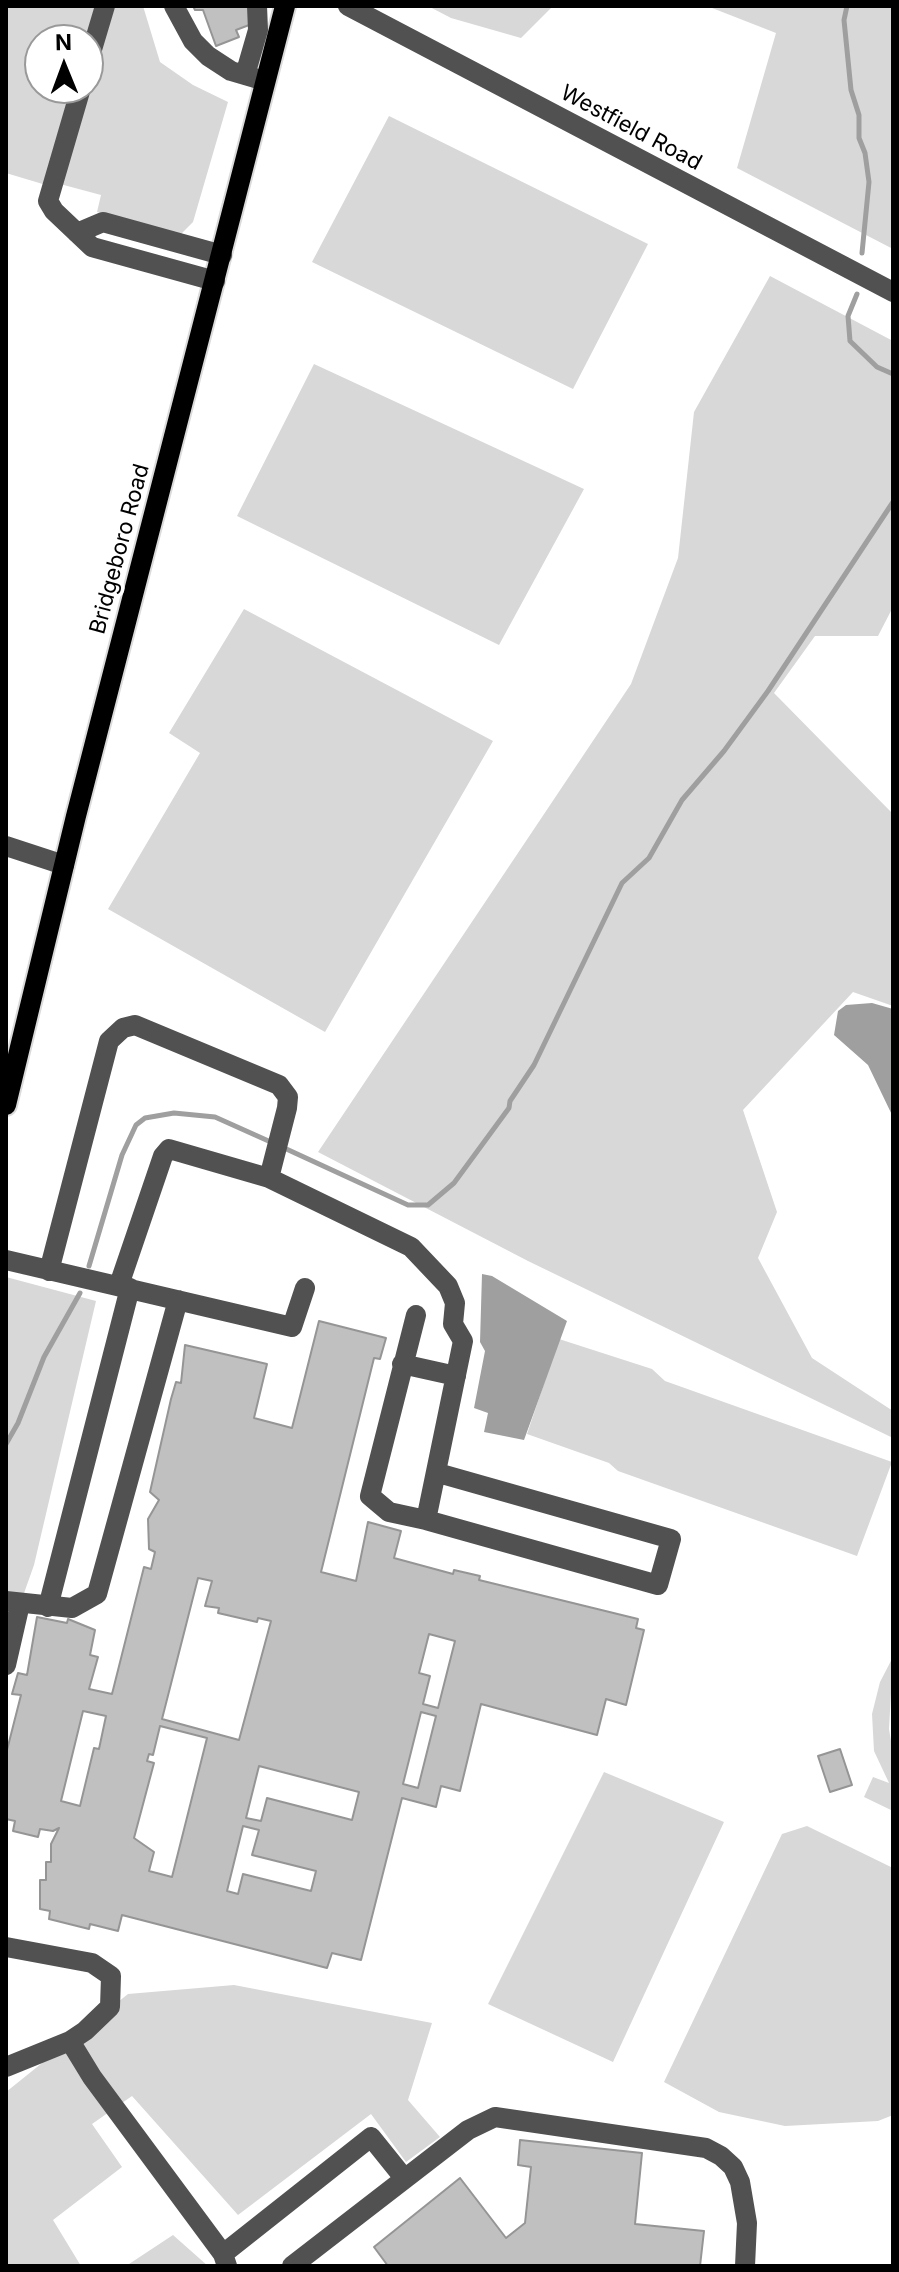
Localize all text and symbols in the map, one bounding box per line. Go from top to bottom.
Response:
north arrow [24,24,104,104]
text: N [55,29,72,55]
street label: Westfield Road [556,80,706,176]
street label: Bridgeboro Road [85,461,155,637]

